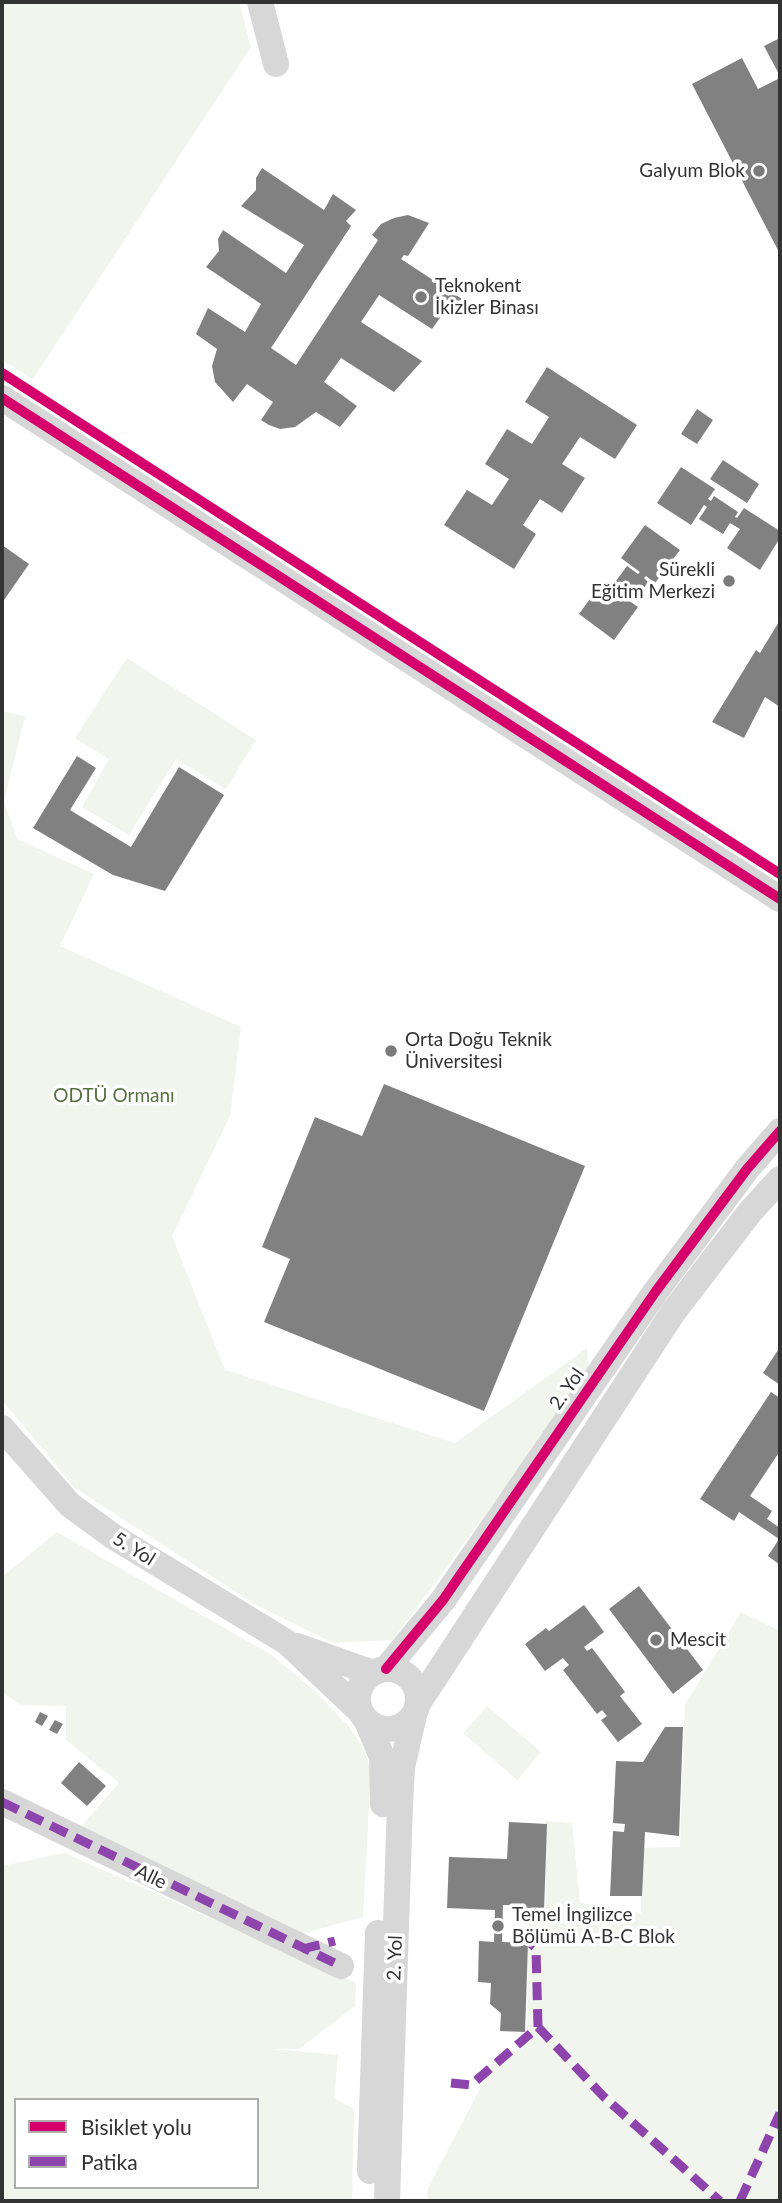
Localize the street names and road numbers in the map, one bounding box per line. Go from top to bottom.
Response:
street label: 2. Yol [545,1364,589,1414]
street label: 5. Yol [109,1527,159,1571]
street label: Alle [132,1860,170,1894]
street label: 2. Yol [383,1935,407,1981]

